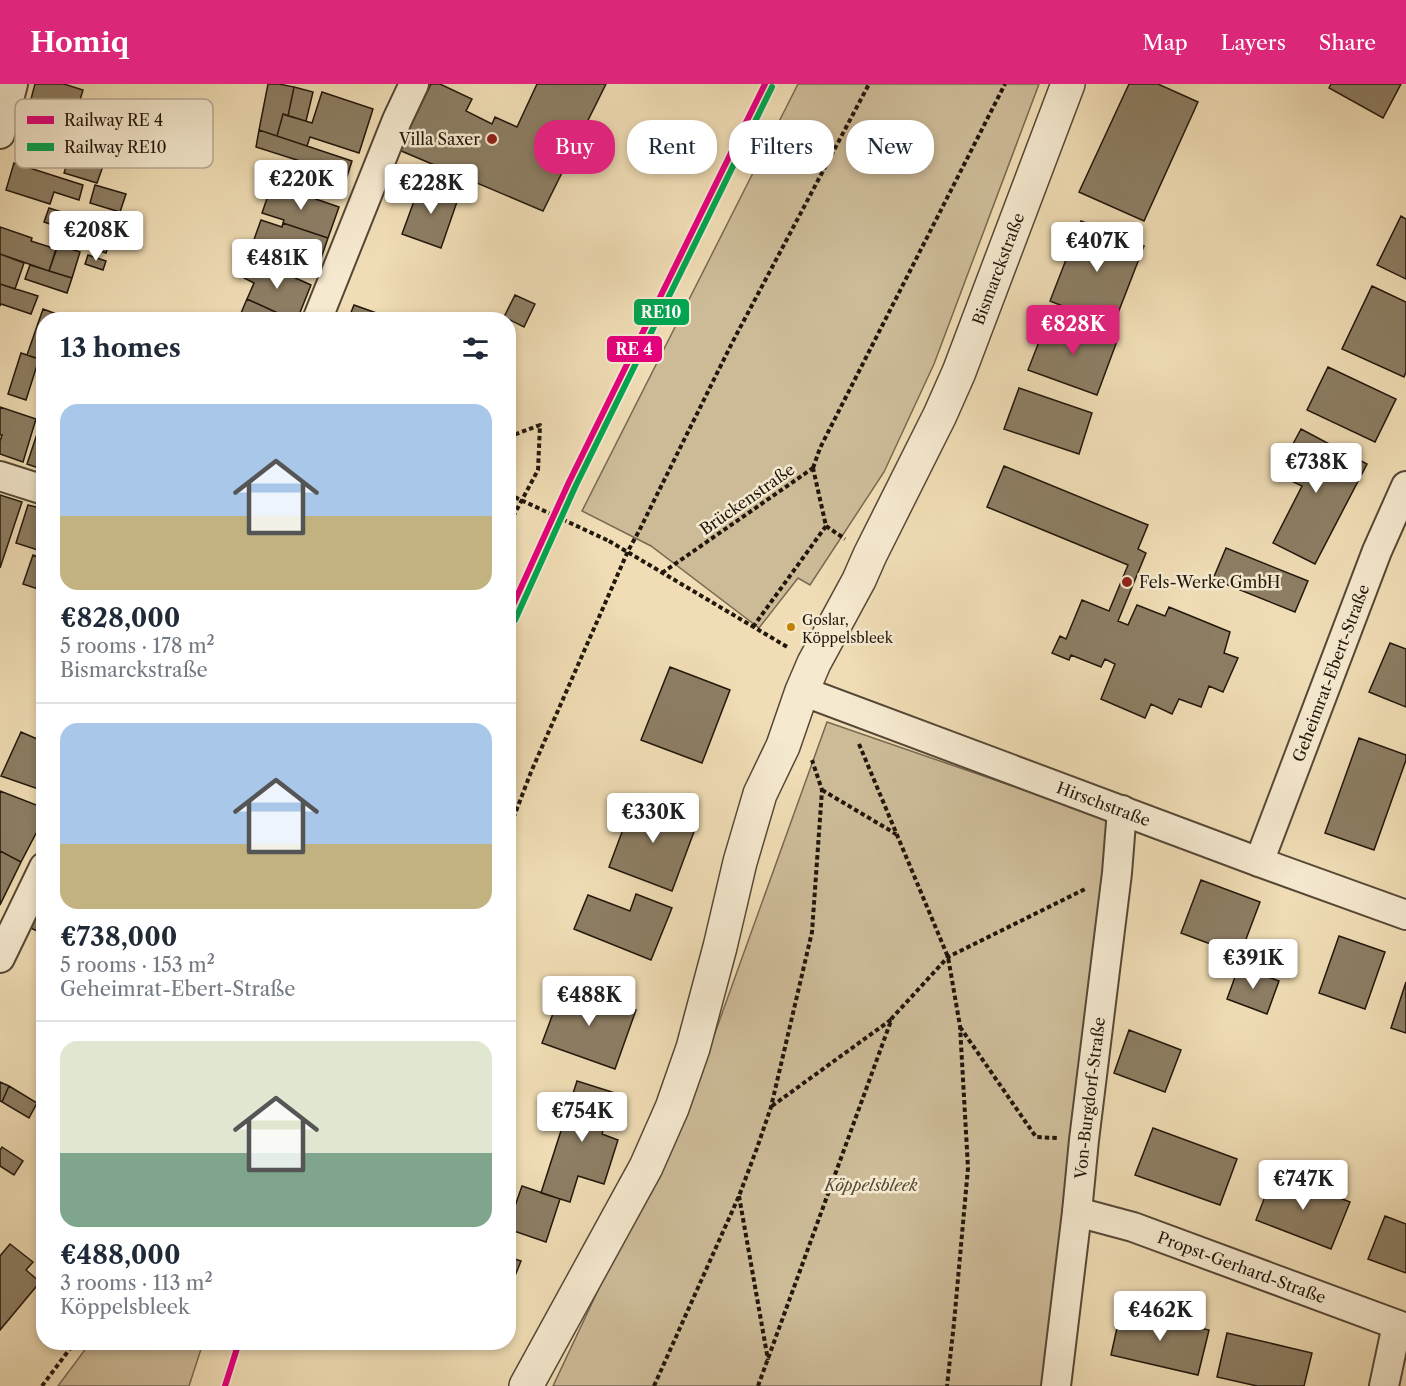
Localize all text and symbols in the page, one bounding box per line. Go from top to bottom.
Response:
text: Homiq [30,25,129,59]
text: Map [1143,30,1188,55]
text: Layers [1221,30,1286,55]
text: Share [1319,30,1376,55]
legend [15,99,213,168]
text: Railway RE 4 [64,110,163,130]
chip: Buy [534,120,615,174]
chip: Rent [627,120,717,174]
chip: Filters [729,120,834,174]
chip: New [846,120,934,174]
place label: Villa Saxer [398,129,480,149]
marker: Villa Saxer [485,132,499,146]
text: Railway RE10 [64,137,167,157]
pin: €220K [259,160,343,211]
pin: €228K [389,164,473,215]
text: €220K [268,167,334,191]
text: €228K [399,171,463,195]
street label: Bismarckstraße [968,210,1028,328]
pin: €208K [54,211,138,262]
text: €208K [63,218,129,242]
pin: €407K [1055,222,1139,273]
text: €407K [1065,229,1129,253]
pin: €481K [235,239,319,290]
text: €481K [246,246,308,270]
line badge: RE10 [633,298,690,326]
text: RE10 [640,302,682,322]
pin: €828K [1031,305,1115,356]
text: €828K [1040,312,1106,336]
text: 13 homes [60,332,181,364]
icon: filters [459,332,492,365]
line badge: RE 4 [606,335,663,363]
text: RE 4 [615,339,653,359]
icon: home [222,443,330,551]
pin: €738K [1274,443,1358,494]
text: €738K [1285,450,1347,474]
street label: Brückenstraße [696,459,798,539]
place label: Fels-Werke GmbH [1139,572,1280,592]
marker: Fels-Werke GmbH [1120,575,1134,589]
street label: Geheimrat-Ebert-Straße [1288,581,1373,765]
text: €828,000 [60,602,180,634]
place label: Goslar, Köppelsbleek [802,611,894,647]
marker: Goslar, Köppelsbleek [785,621,797,633]
text: 5 rooms · 178 m² [60,634,215,658]
text: Bismarckstraße [60,658,208,682]
icon: home [222,762,330,870]
street label: Hirschstraße [1054,777,1153,830]
pin: €330K [611,793,695,844]
text: €330K [621,800,685,824]
text: €738,000 [60,921,177,953]
pin: €391K [1211,939,1295,990]
text: €391K [1223,946,1283,970]
text: 5 rooms · 153 m² [60,953,215,977]
pin: €488K [547,976,631,1027]
text: Geheimrat-Ebert-Straße [60,977,295,1001]
text: €488K [556,983,622,1007]
street label: Von-Burgdorf-Straße [1070,1016,1109,1181]
icon: home [222,1080,330,1188]
pin: €754K [540,1092,624,1143]
text: €754K [551,1099,613,1123]
pin: €747K [1261,1160,1345,1211]
text: €747K [1273,1167,1333,1191]
park label: Köppelsbleek [823,1175,918,1195]
street label: Propst-Gerhard-Straße [1155,1227,1329,1307]
text: €488,000 [60,1239,180,1271]
text: 3 rooms · 113 m² [60,1271,213,1295]
pin: €462K [1118,1291,1202,1342]
text: Köppelsbleek [60,1295,190,1319]
text: €462K [1128,1298,1192,1322]

